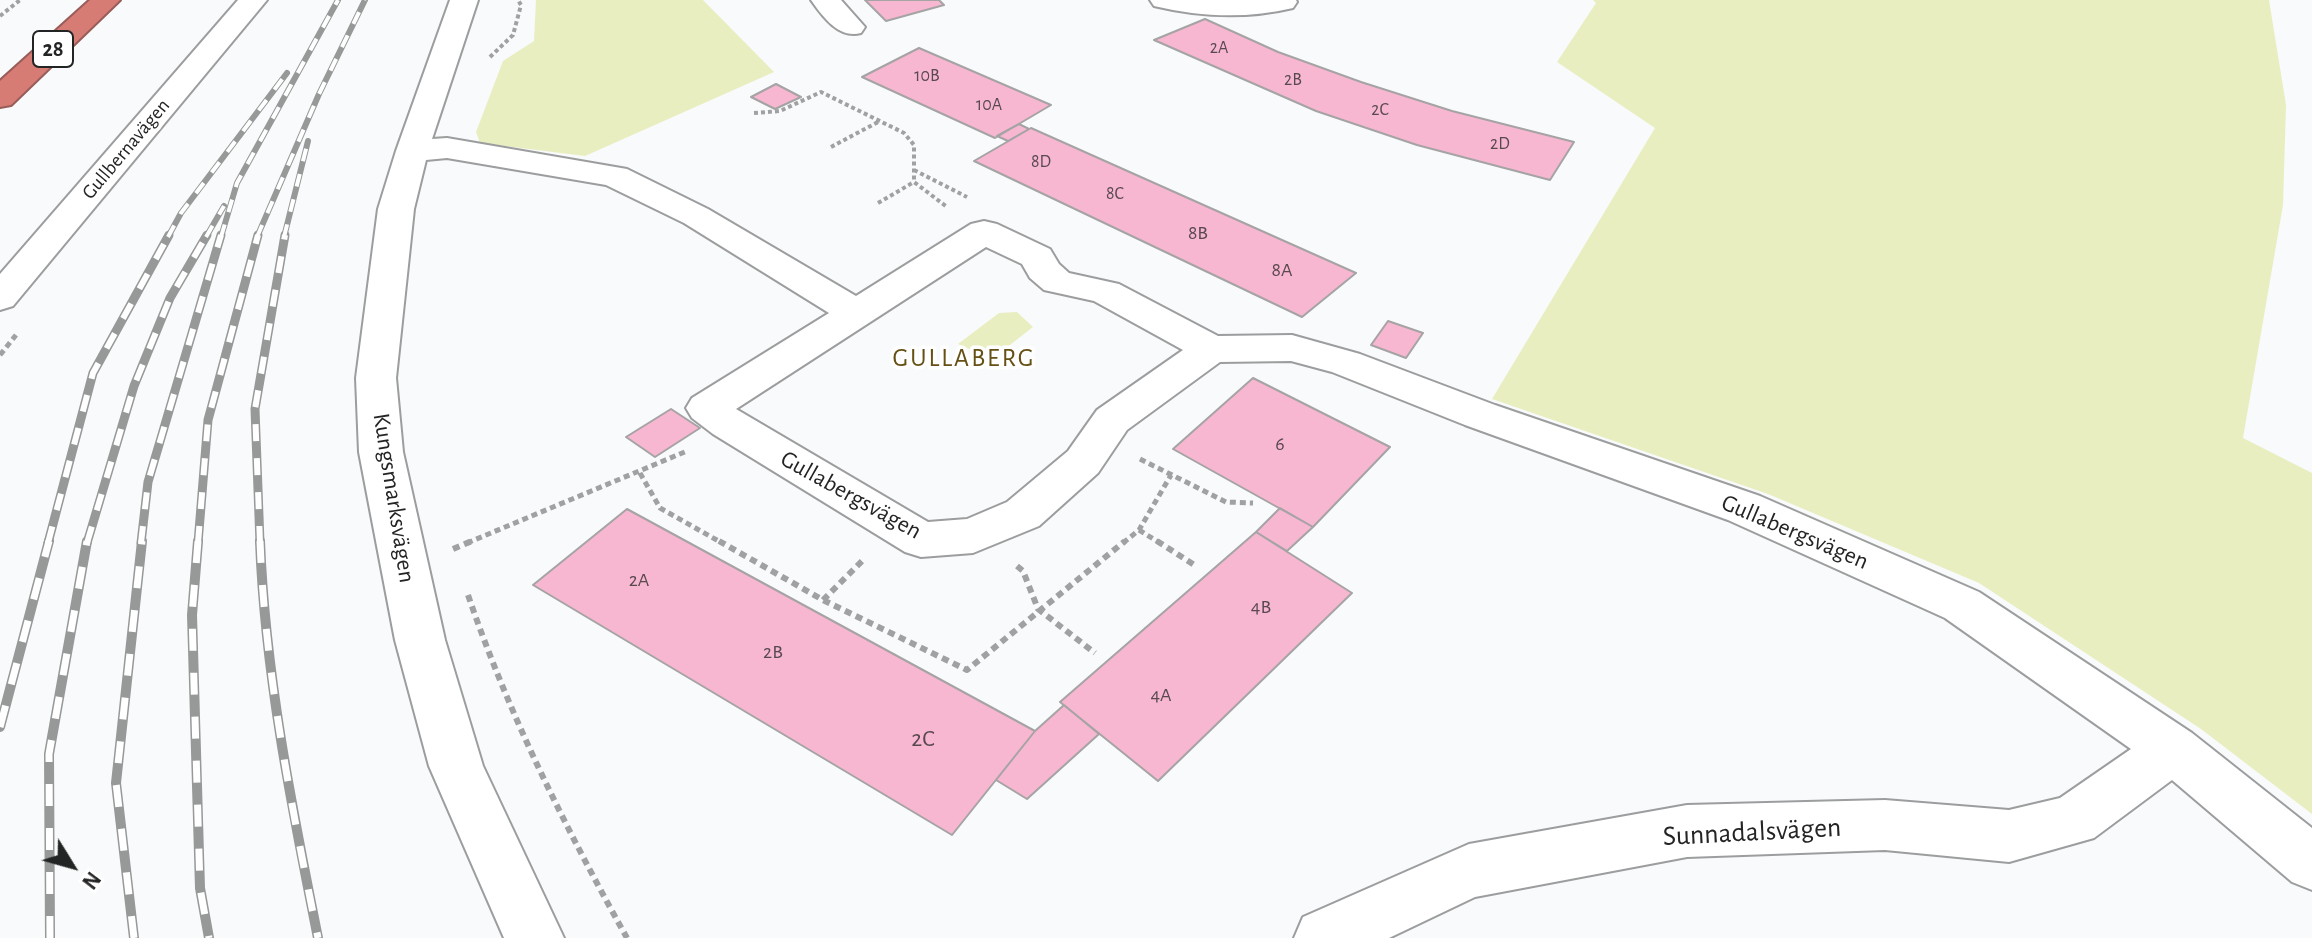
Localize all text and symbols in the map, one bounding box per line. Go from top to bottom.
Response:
road number: 28 [33,31,73,67]
house number: 2A [1210,37,1228,59]
house number: 10B [914,65,940,87]
house number: 2B [1284,69,1302,91]
street label: Gullbernavägen [77,94,175,204]
house number: 10A [976,94,1002,116]
house number: 2C [1371,99,1389,121]
house number: 2D [1490,133,1510,155]
house number: 8D [1031,151,1051,173]
house number: 8C [1106,183,1124,205]
house number: 8B [1188,221,1208,245]
house number: 8A [1271,258,1293,282]
district label: GULLABERG [893,342,1035,374]
street label: Kungsmarksvägen [366,411,422,585]
house number: 6 [1275,432,1285,456]
street label: Gullabergsvägen [775,444,927,546]
street label: Gullabergsvägen [1717,488,1873,576]
house number: 2A [629,568,649,592]
house number: 4B [1251,595,1271,619]
house number: 2B [763,640,783,664]
house number: 4A [1150,683,1172,707]
house number: 2C [911,725,935,753]
street label: Sunnadalsvägen [1662,811,1842,853]
north arrow [32,826,112,906]
text: N [78,868,105,893]

